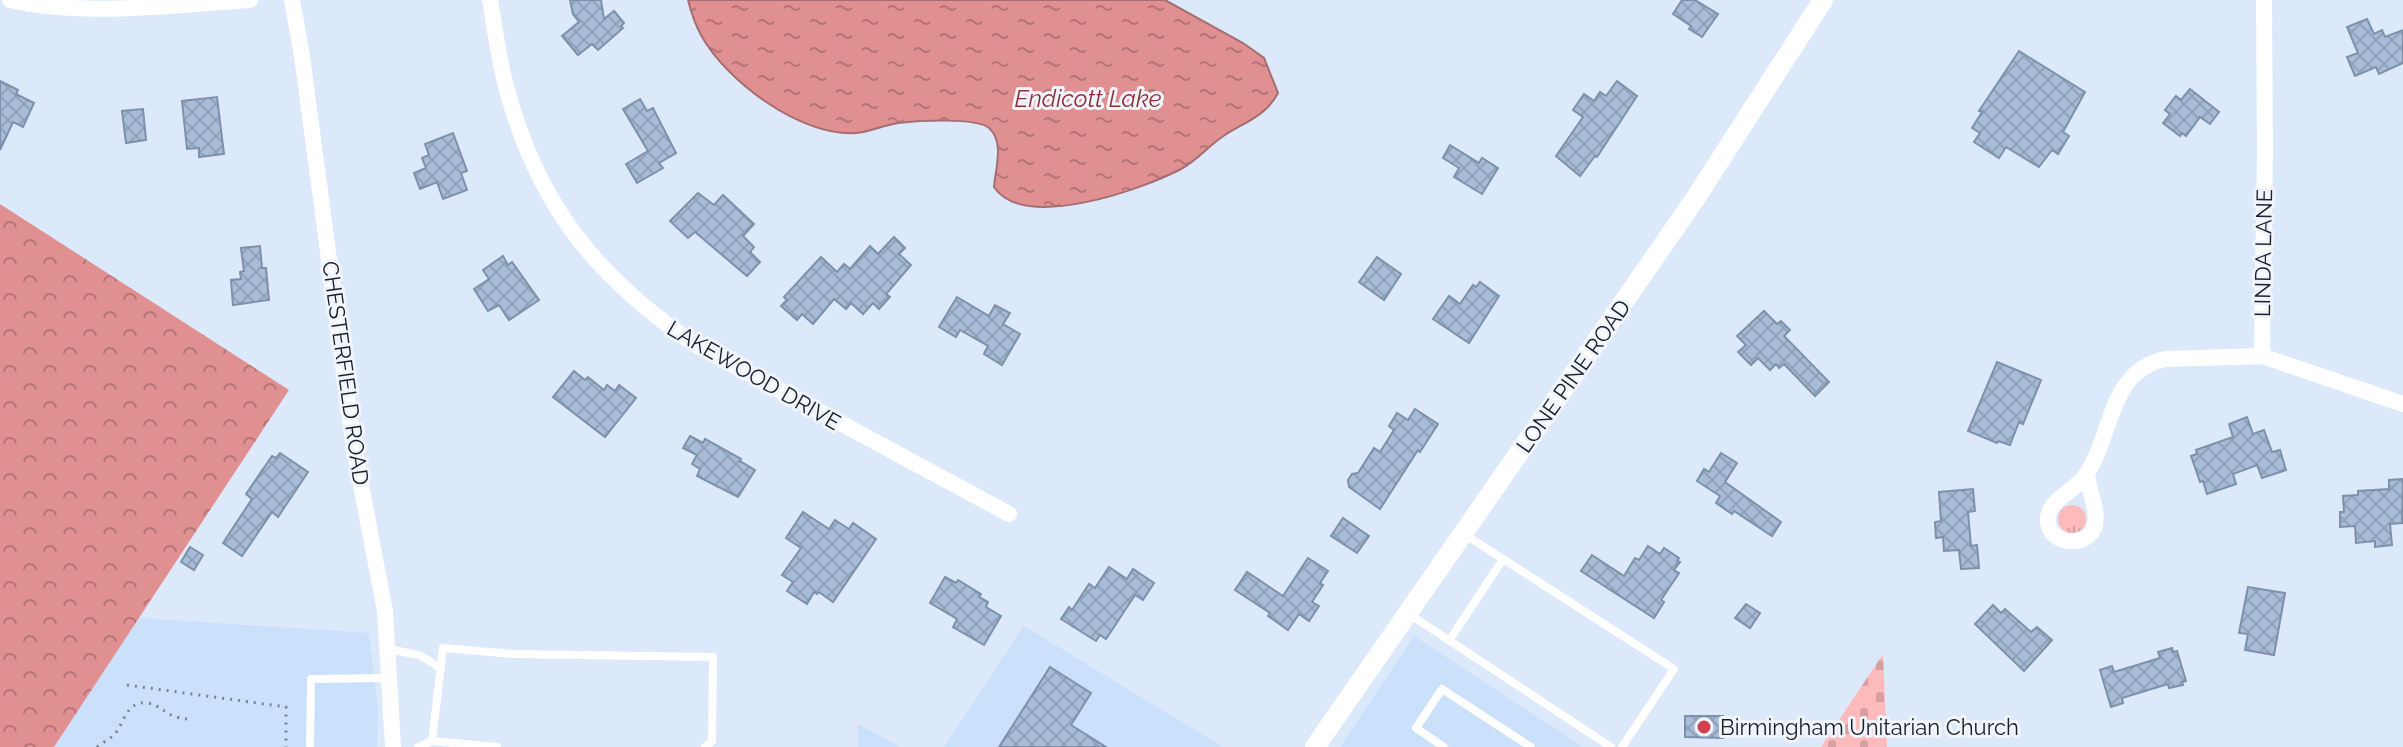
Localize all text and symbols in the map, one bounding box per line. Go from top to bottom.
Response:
water label: Endicott Lake [1014,84,1162,113]
street label: LINDA LANE [2249,189,2277,317]
street label: CHESTERFIELD ROAD [317,259,375,487]
street label: LONE PINE ROAD [1511,295,1635,457]
street label: LAKEWOOD DRIVE [663,315,845,435]
place label: Birmingham Unitarian Church [1720,714,2019,740]
marker: Birmingham Unitarian Church [1695,718,1713,736]

